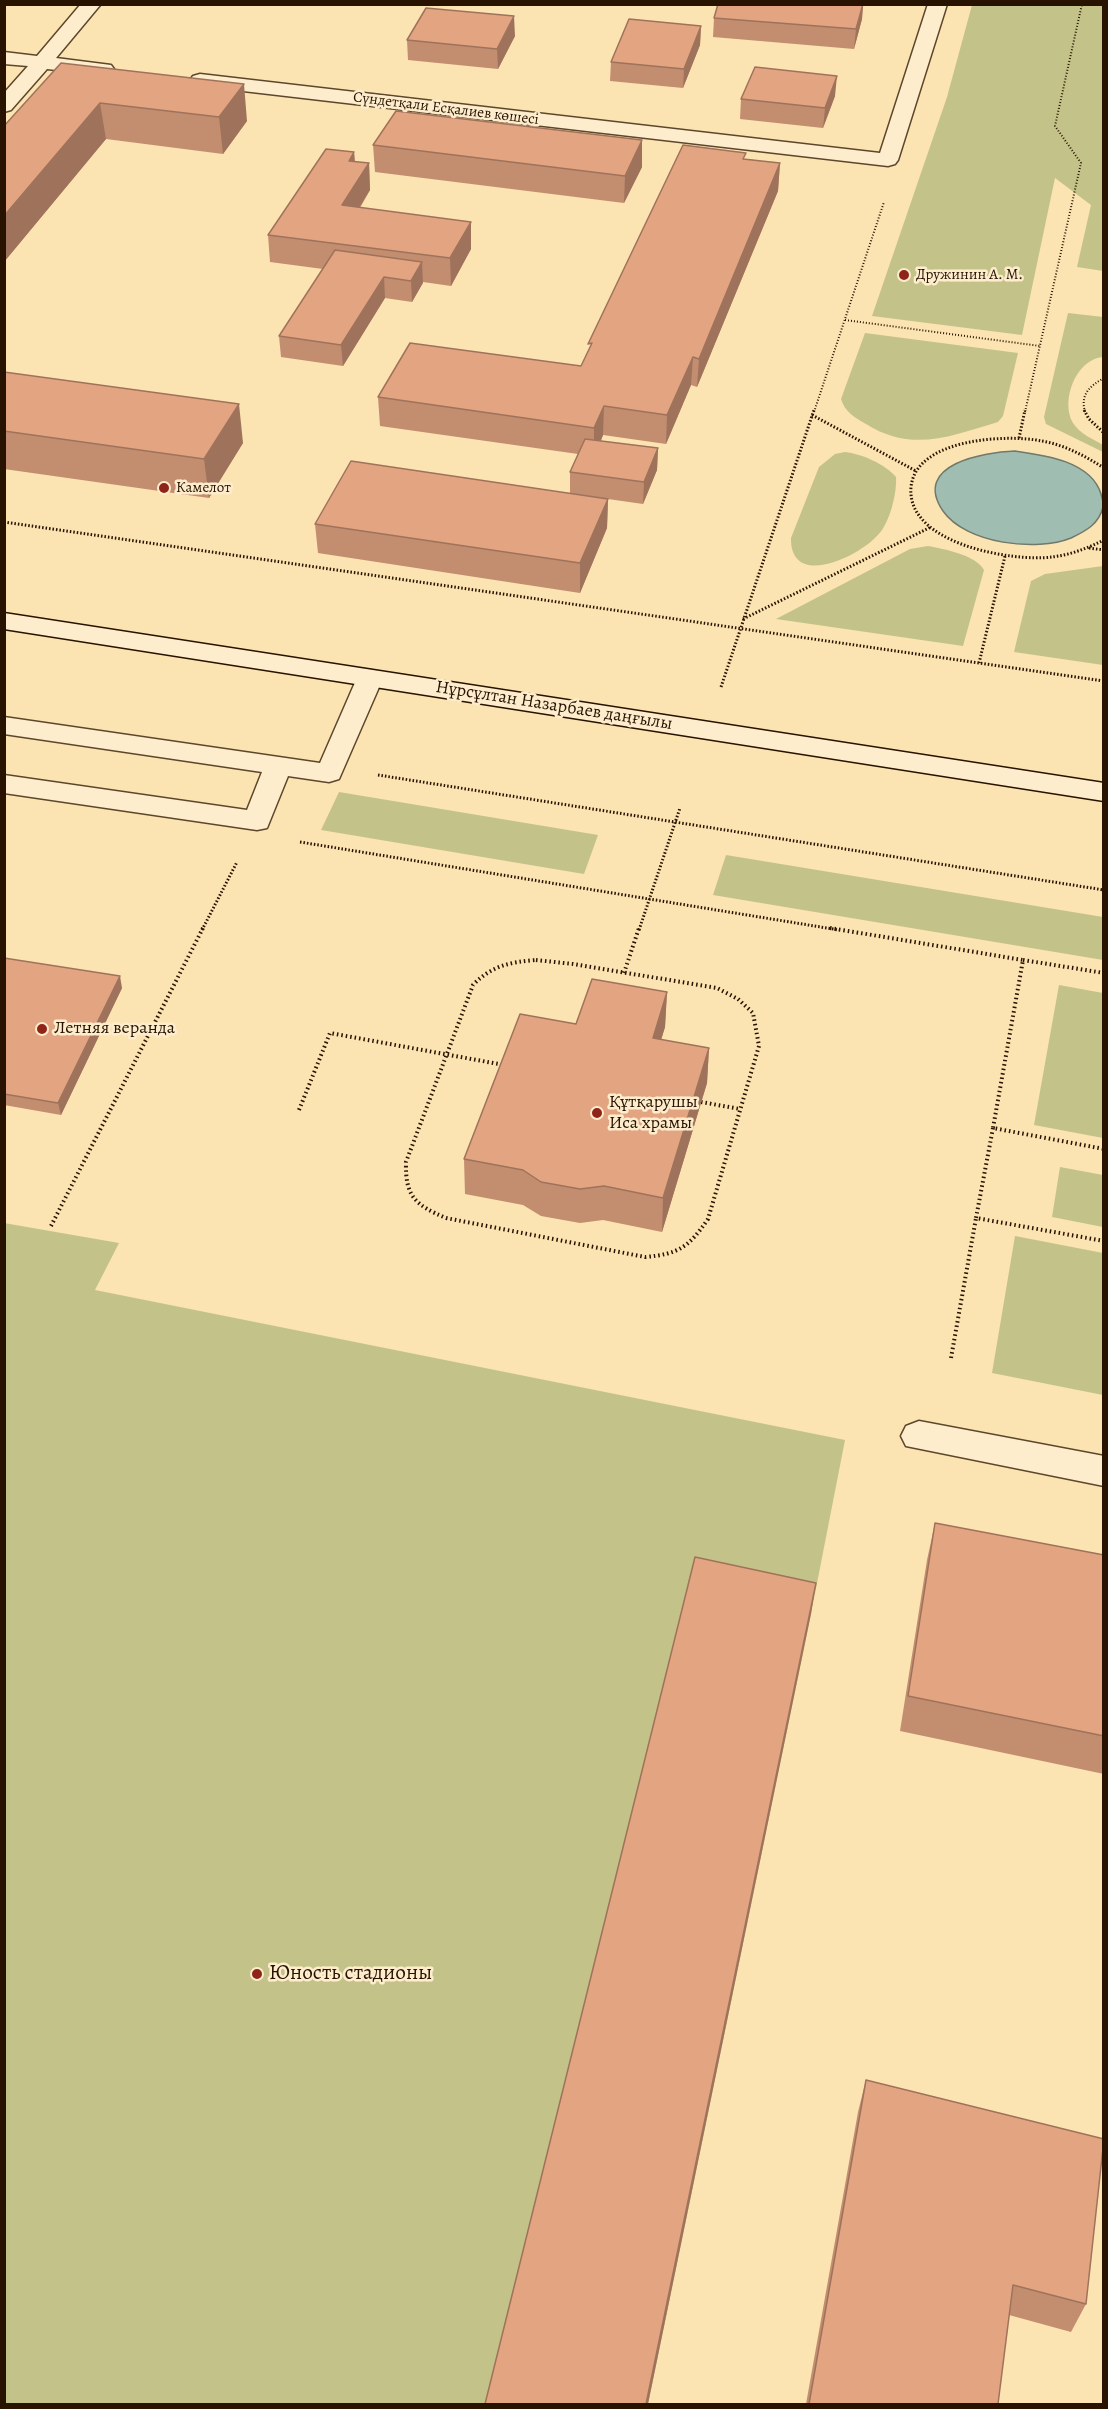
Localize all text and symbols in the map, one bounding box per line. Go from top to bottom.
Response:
street label: Сүндетқали Есқалиев көшесі [352,89,540,129]
place label: Дружинин А. М. [916,266,1023,284]
marker: Дружинин А. М. [897,268,911,282]
place label: Камелот [176,479,231,497]
marker: Камелот [157,481,171,495]
street label: Нұрсұлтан Назарбаев даңғылы [434,677,674,735]
place label: Летняя веранда [54,1018,175,1040]
marker: Летняя веранда [35,1022,49,1036]
place label: Құтқарушы Иса храмы [609,1092,698,1134]
marker: Құтқарушы Иса храмы [590,1106,604,1120]
place label: Юность стадионы [269,1961,432,1987]
marker: Юность стадионы [250,1967,264,1981]

